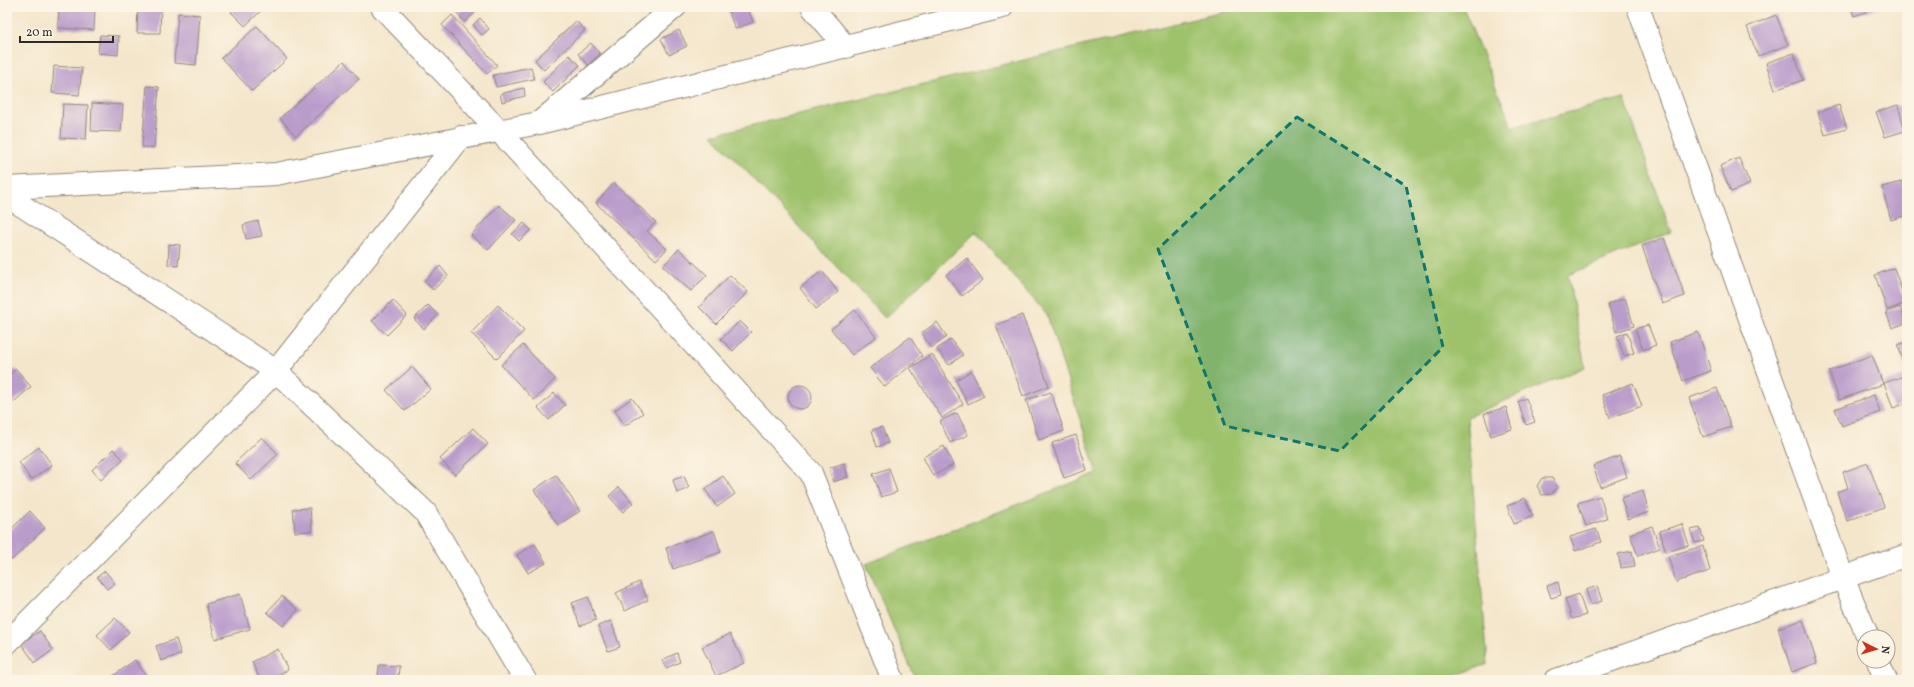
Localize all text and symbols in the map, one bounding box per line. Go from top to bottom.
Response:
scale bar [20,18,113,44]
text: 20 m [26,25,53,41]
north arrow [1856,629,1896,669]
text: N [1877,645,1892,654]

